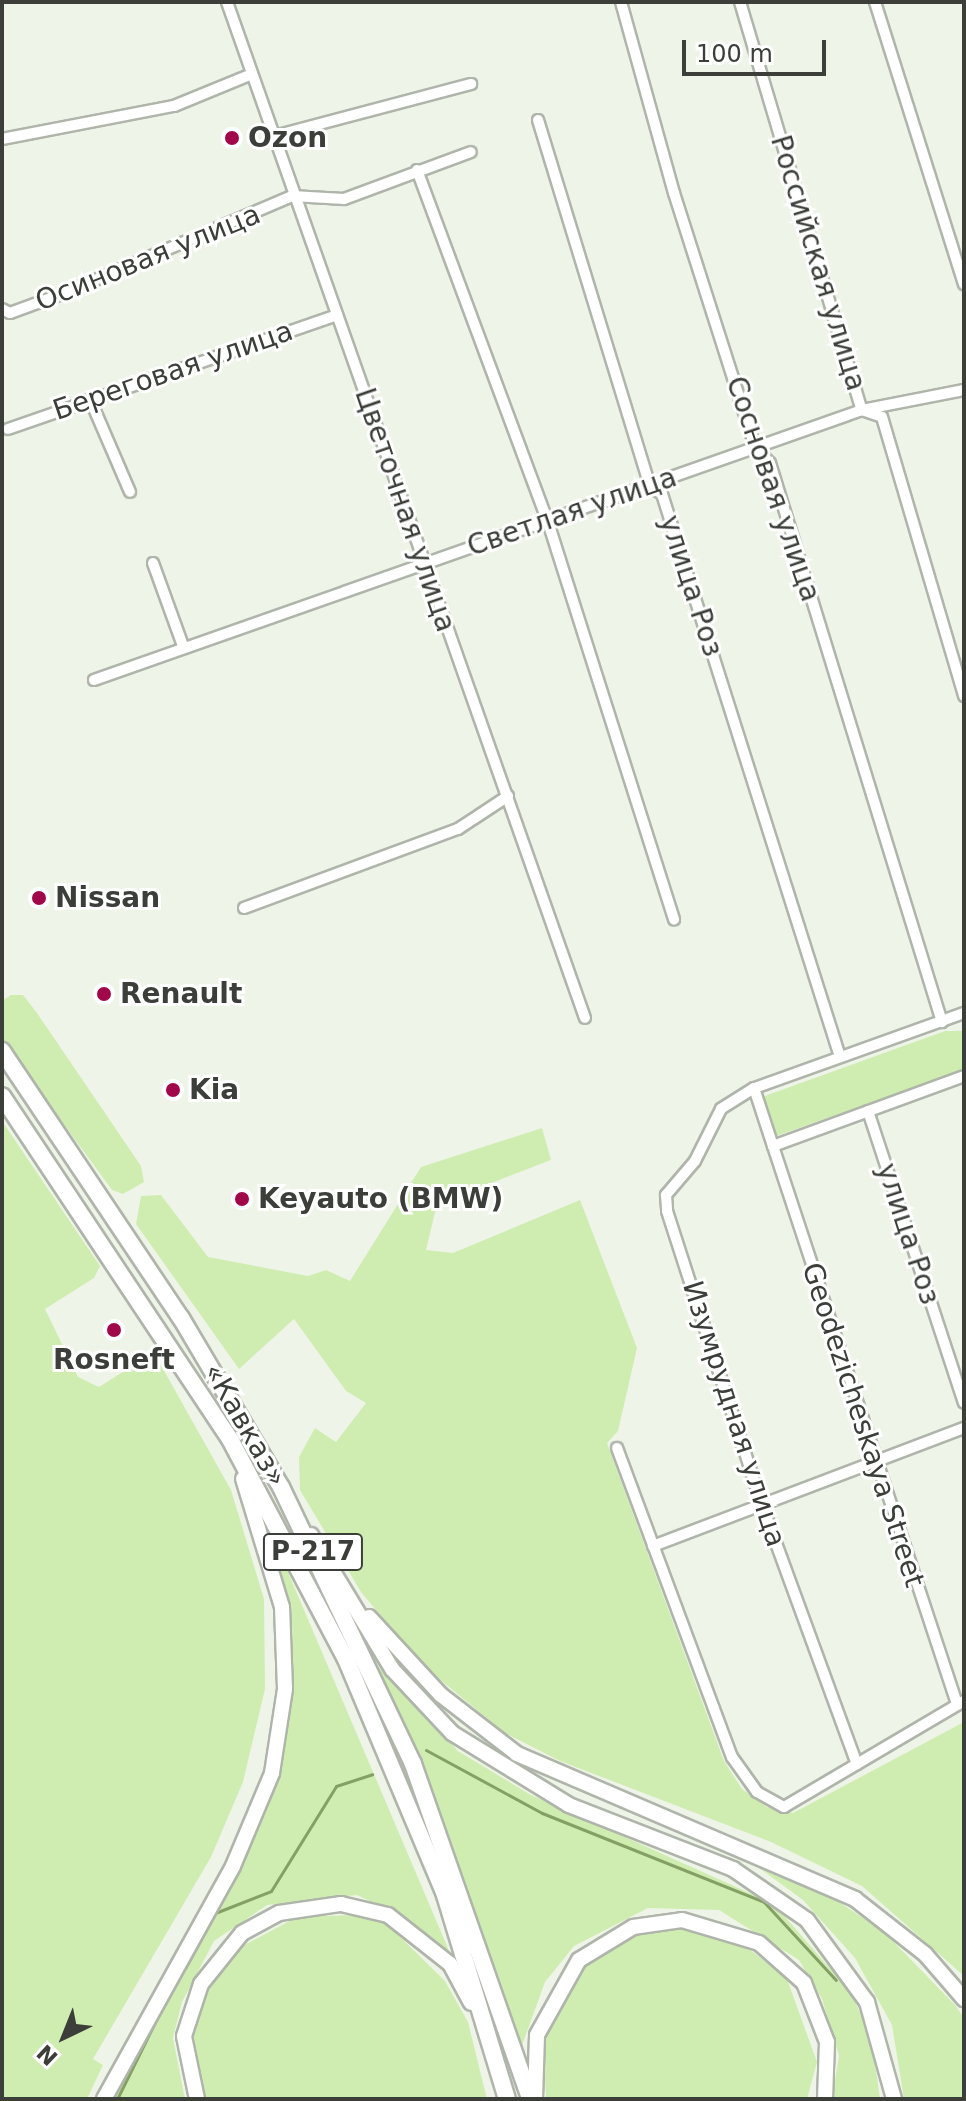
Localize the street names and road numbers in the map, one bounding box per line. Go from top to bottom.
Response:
street label: Российская улица [763,131,873,395]
street label: Осиновая улица [31,198,265,318]
street label: Береговая улица [49,314,297,428]
street label: Сосновая улица [719,372,827,606]
street label: Цветочная улица [348,384,462,636]
street label: Светлая улица [463,460,681,564]
street label: улица Роз [652,511,730,661]
street label: улица Роз [869,1159,947,1309]
street label: Geodezicheskaya Street [795,1259,931,1591]
street label: Изумрудная улица [675,1277,793,1551]
street label: «Кавказ» [196,1357,294,1493]
road number: Р-217 [261,1530,365,1574]

